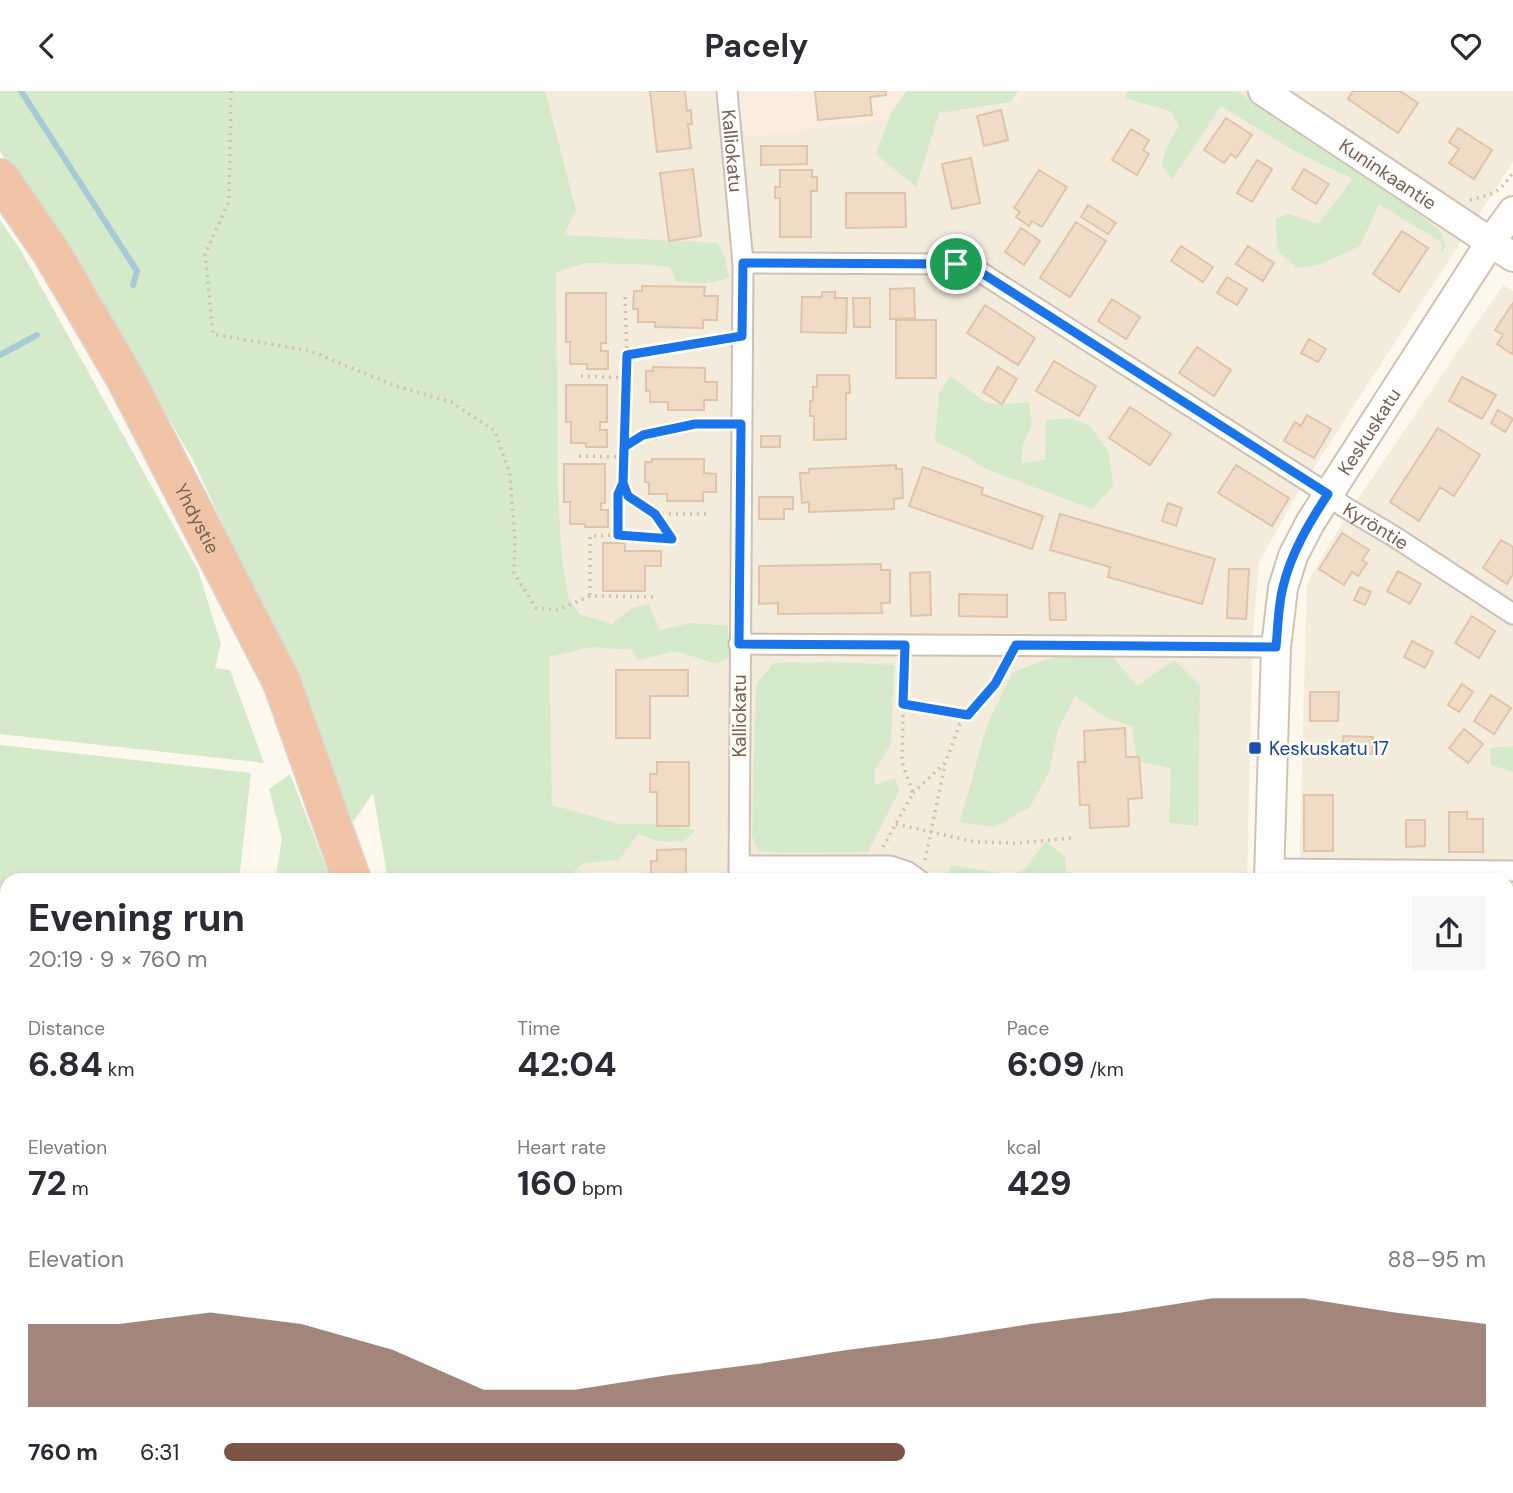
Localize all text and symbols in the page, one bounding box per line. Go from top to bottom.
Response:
text: Pacely [705,25,808,67]
icon: back [28,27,66,65]
icon: heart [1447,27,1485,65]
street label: Kalliokatu [716,108,748,193]
street label: Kuninkaantie [1334,133,1441,216]
pin [926,234,986,294]
icon: arrive [937,245,975,283]
street label: Keskuskatu [1332,383,1406,480]
street label: Yhdystie [168,479,225,558]
street label: Kyröntie [1338,497,1414,556]
street label: Kalliokatu [727,674,752,758]
place label: Keskuskatu 17 [1269,736,1389,761]
marker: Keskuskatu 17 [1247,740,1263,756]
text: Evening run [28,893,245,943]
button: share [1412,896,1486,970]
text: 20:19 · 9 × 760 m [28,944,208,974]
text: Distance [28,1016,105,1041]
text: Time [517,1016,560,1041]
text: Pace [1007,1016,1049,1041]
text: 6.84 [28,1041,103,1087]
text: 42:04 [517,1041,617,1087]
text: 6:09 [1007,1041,1085,1087]
text: km [103,1057,134,1082]
text: /km [1085,1057,1124,1082]
text: Elevation [28,1135,107,1160]
text: Heart rate [517,1135,606,1160]
text: kcal [1007,1135,1041,1160]
text: 72 [28,1160,67,1206]
text: 160 [517,1160,577,1206]
text: 429 [1007,1160,1072,1206]
text: m [67,1176,89,1201]
text: bpm [577,1176,623,1201]
text: Elevation [28,1244,124,1274]
text: 88–95 m [1388,1244,1486,1274]
text: 760 m [28,1437,98,1467]
text: 6:31 [140,1437,179,1467]

